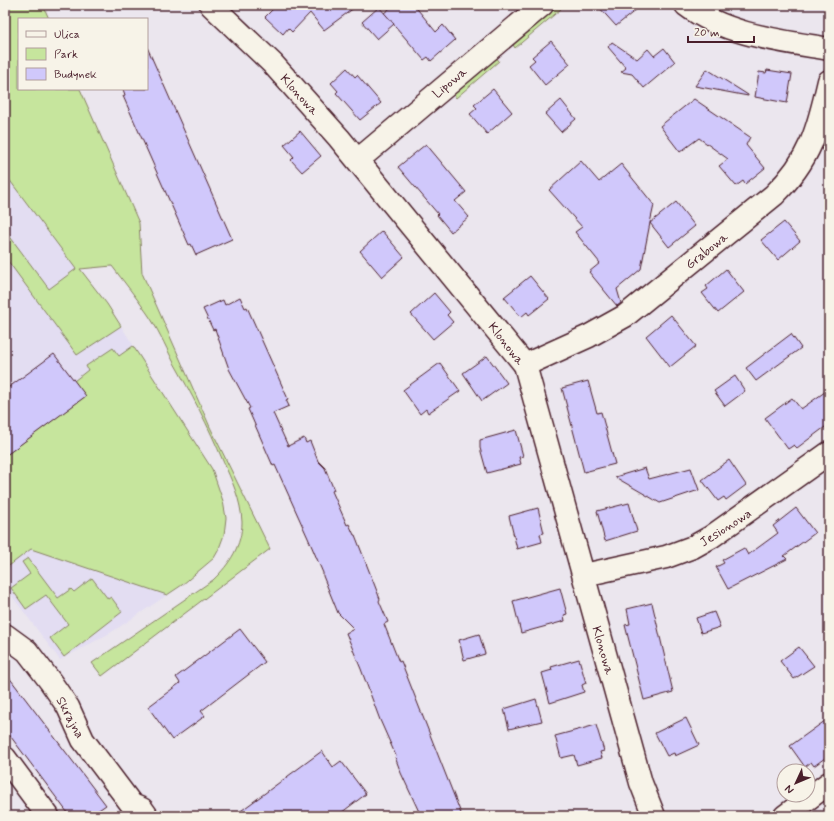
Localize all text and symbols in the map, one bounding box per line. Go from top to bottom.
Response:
legend [18,18,148,90]
scale bar [688,18,754,44]
text: 20 m [694,25,720,41]
text: Ulica [54,27,80,43]
text: Park [54,47,78,63]
street label: Lipowa [429,64,471,103]
text: Budynek [54,67,97,83]
street label: Klonowa [276,71,322,119]
street label: Grabowa [682,229,732,273]
street label: Klonowa [484,319,528,369]
street label: Jesionowa [697,505,755,551]
street label: Klonowa [588,624,618,677]
street label: Skrajna [52,694,88,741]
north arrow [776,763,816,803]
text: N [782,782,797,797]

